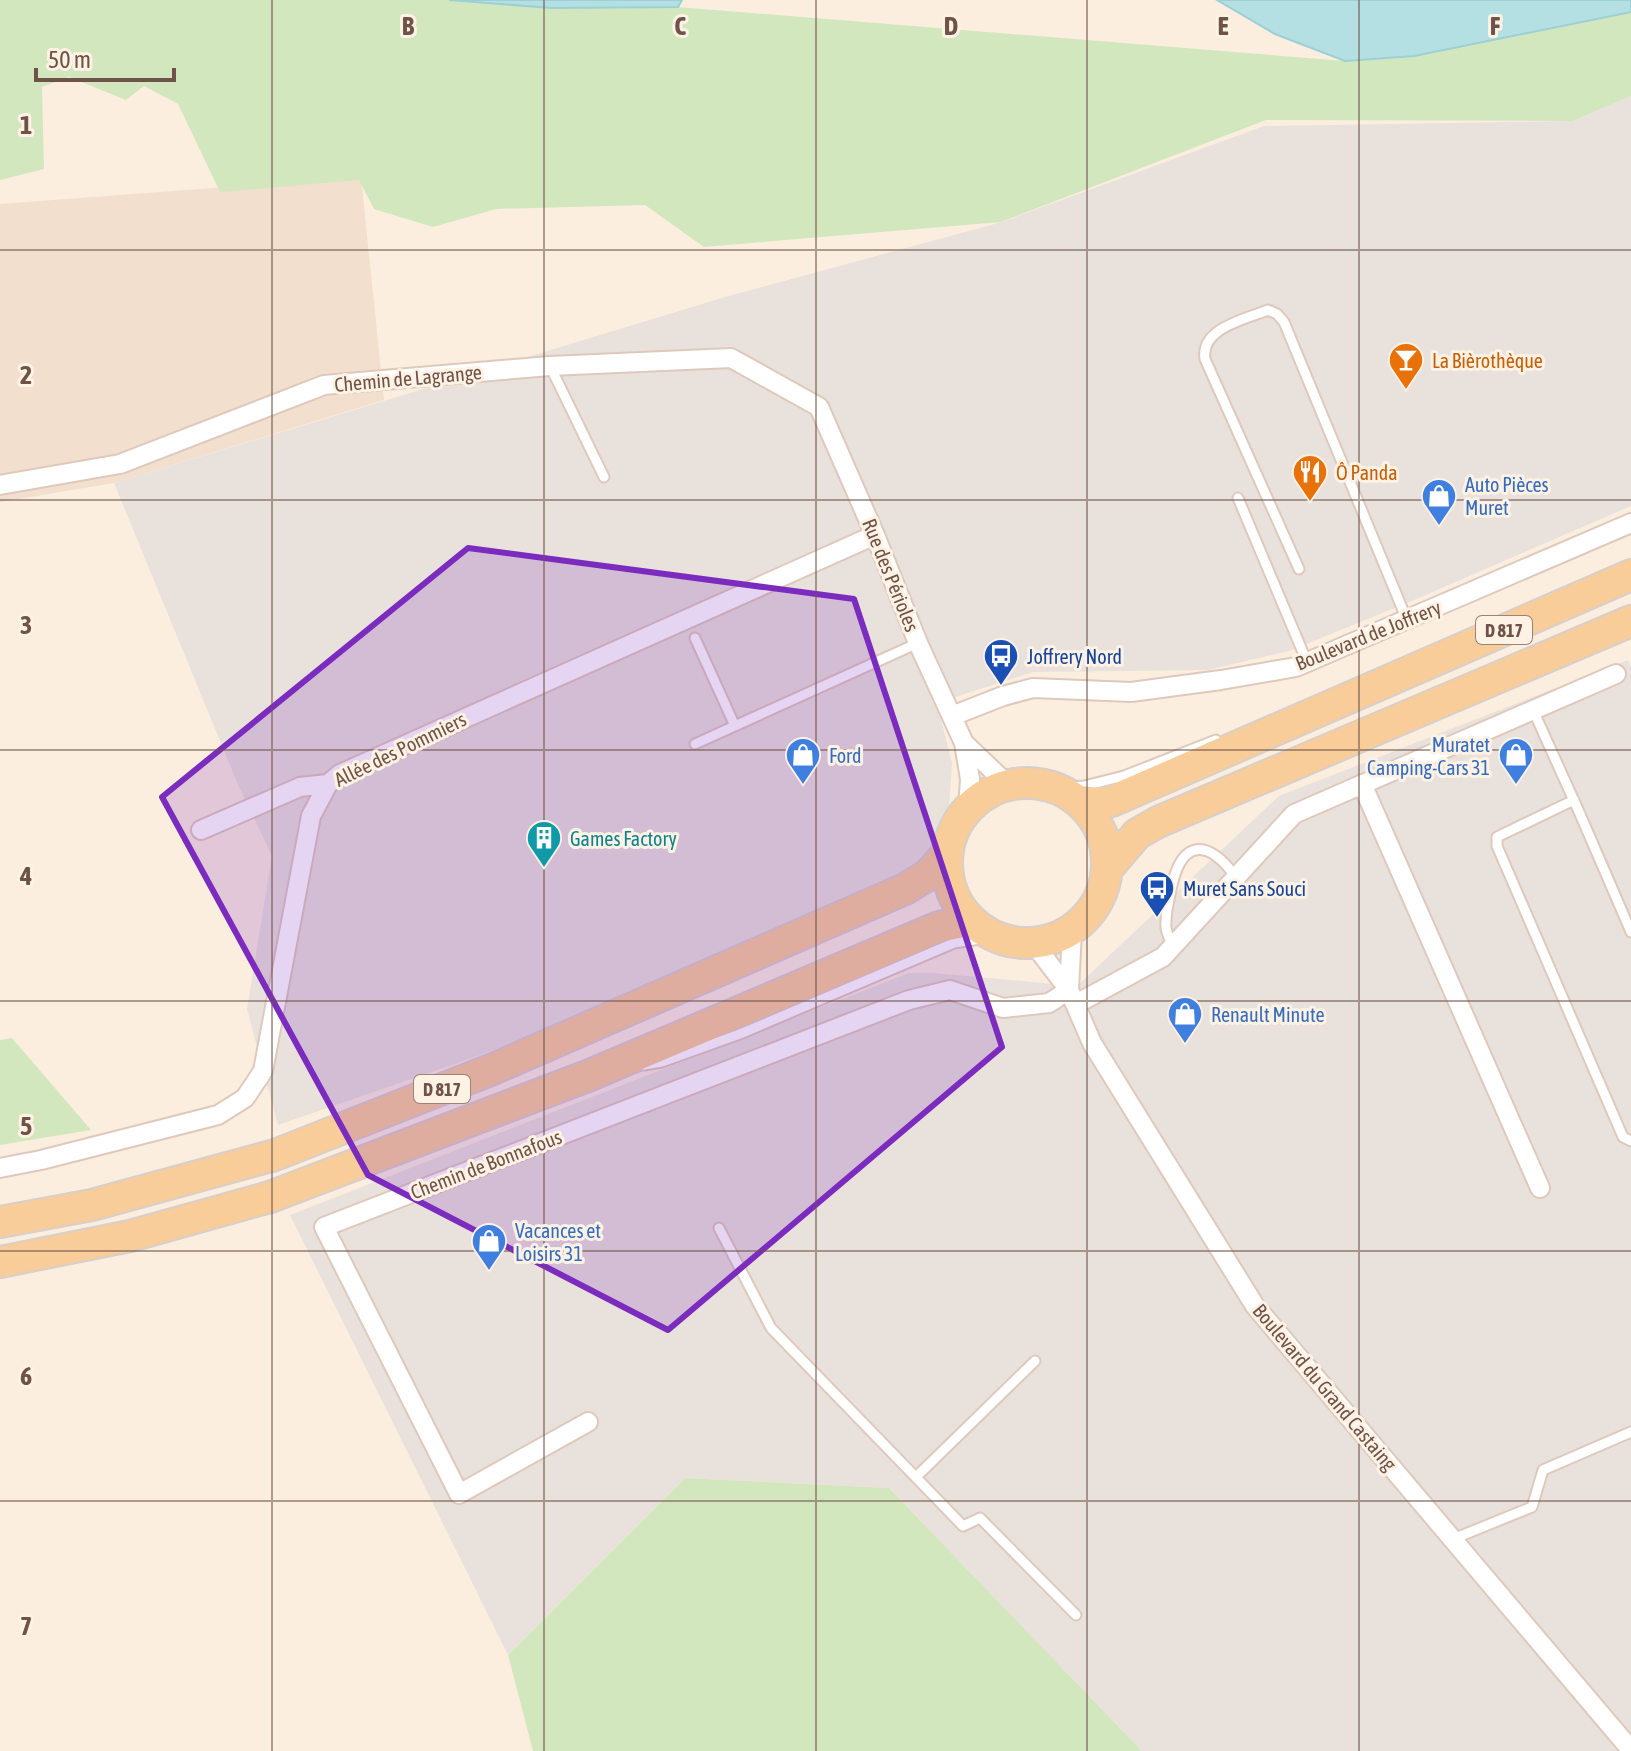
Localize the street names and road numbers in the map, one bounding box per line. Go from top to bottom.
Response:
street label: Chemin de Lagrange [333,360,483,396]
street label: Rue des Périoles [858,515,924,635]
street label: Boulevard de Joffrery [1292,595,1444,675]
road number: D 817 [1476,616,1532,644]
street label: Allée des Pommiers [330,707,470,791]
road number: D 817 [414,1075,470,1103]
street label: Chemin de Bonnafous [407,1125,565,1203]
street label: Boulevard du Grand Castaing [1249,1299,1402,1475]

